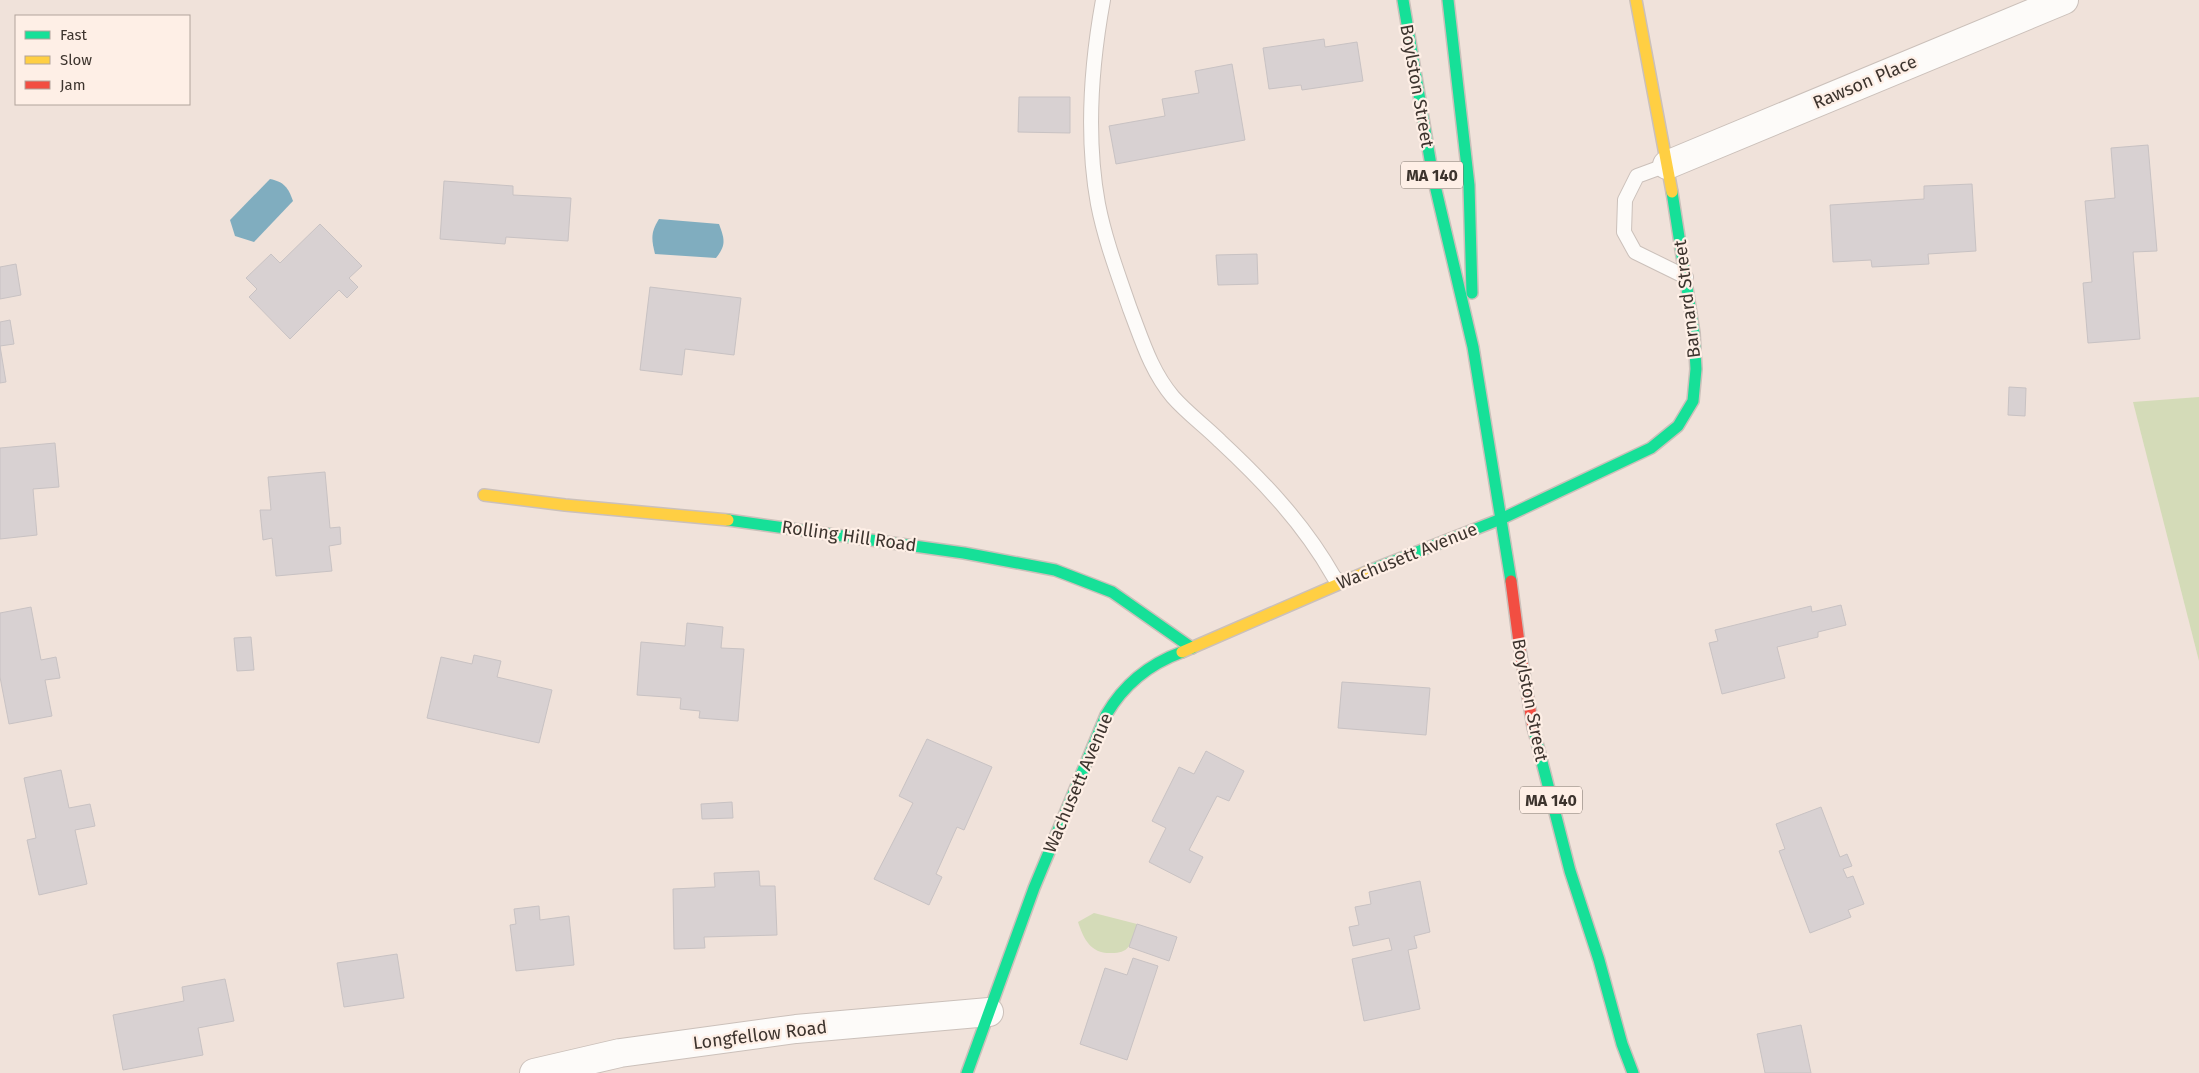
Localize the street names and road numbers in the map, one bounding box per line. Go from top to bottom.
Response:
street label: Boylston Street [1395,23,1439,150]
street label: Rawson Place [1810,50,1920,114]
road number: MA 140 [1401,162,1463,188]
street label: Barnard Street [1669,238,1705,359]
street label: Rolling Hill Road [780,516,918,556]
street label: Wachusett Avenue [1334,518,1480,594]
street label: Boylston Street [1507,637,1553,764]
street label: Wachusett Avenue [1039,710,1117,856]
road number: MA 140 [1520,786,1582,814]
street label: Longfellow Road [692,1016,828,1054]

